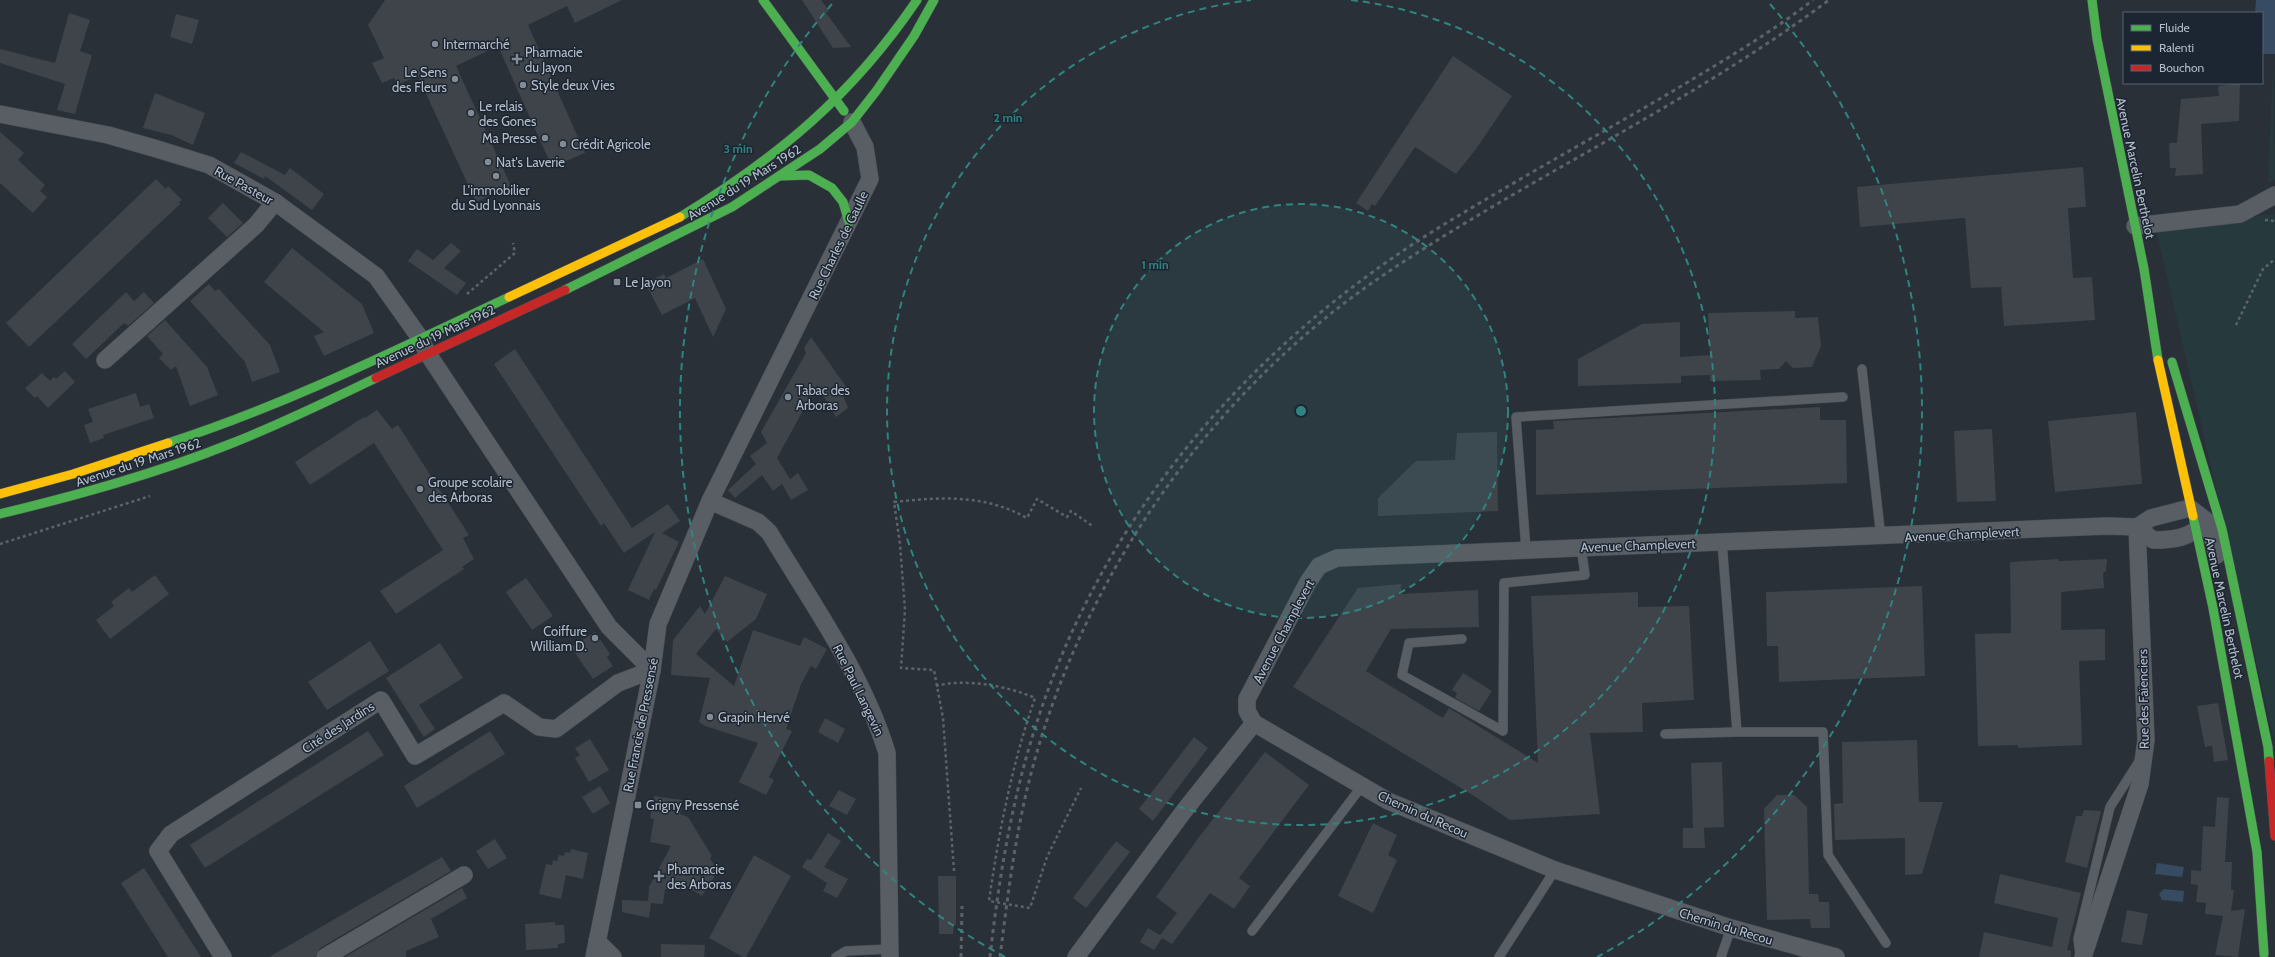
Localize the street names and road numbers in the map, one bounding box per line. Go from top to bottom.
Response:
street label: Avenue Marcelin Berthelot [2113,96,2159,241]
street label: Avenue du 19 Mars 1962 [684,141,804,223]
street label: Rue Pasteur [212,162,277,208]
street label: Rue Charles de Gaulle [805,188,871,302]
street label: Avenue du 19 Mars 1962 [372,301,498,371]
street label: Avenue du 19 Mars 1962 [73,434,203,490]
street label: Avenue Champlevert [1904,523,2021,545]
street label: Avenue Champlevert [1580,535,1696,555]
street label: Avenue Marcelin Berthelot [2202,536,2248,681]
street label: Avenue Champlevert [1249,576,1317,686]
street label: Rue Paul Langevin [830,642,888,738]
street label: Rue des Faïenciers [2134,648,2152,749]
street label: Rue Francis de Pressensé [619,656,661,793]
street label: Cité des Jardins [299,697,378,756]
street label: Chemin du Recou [1375,787,1471,841]
street label: Chemin du Recou [1677,904,1775,948]

